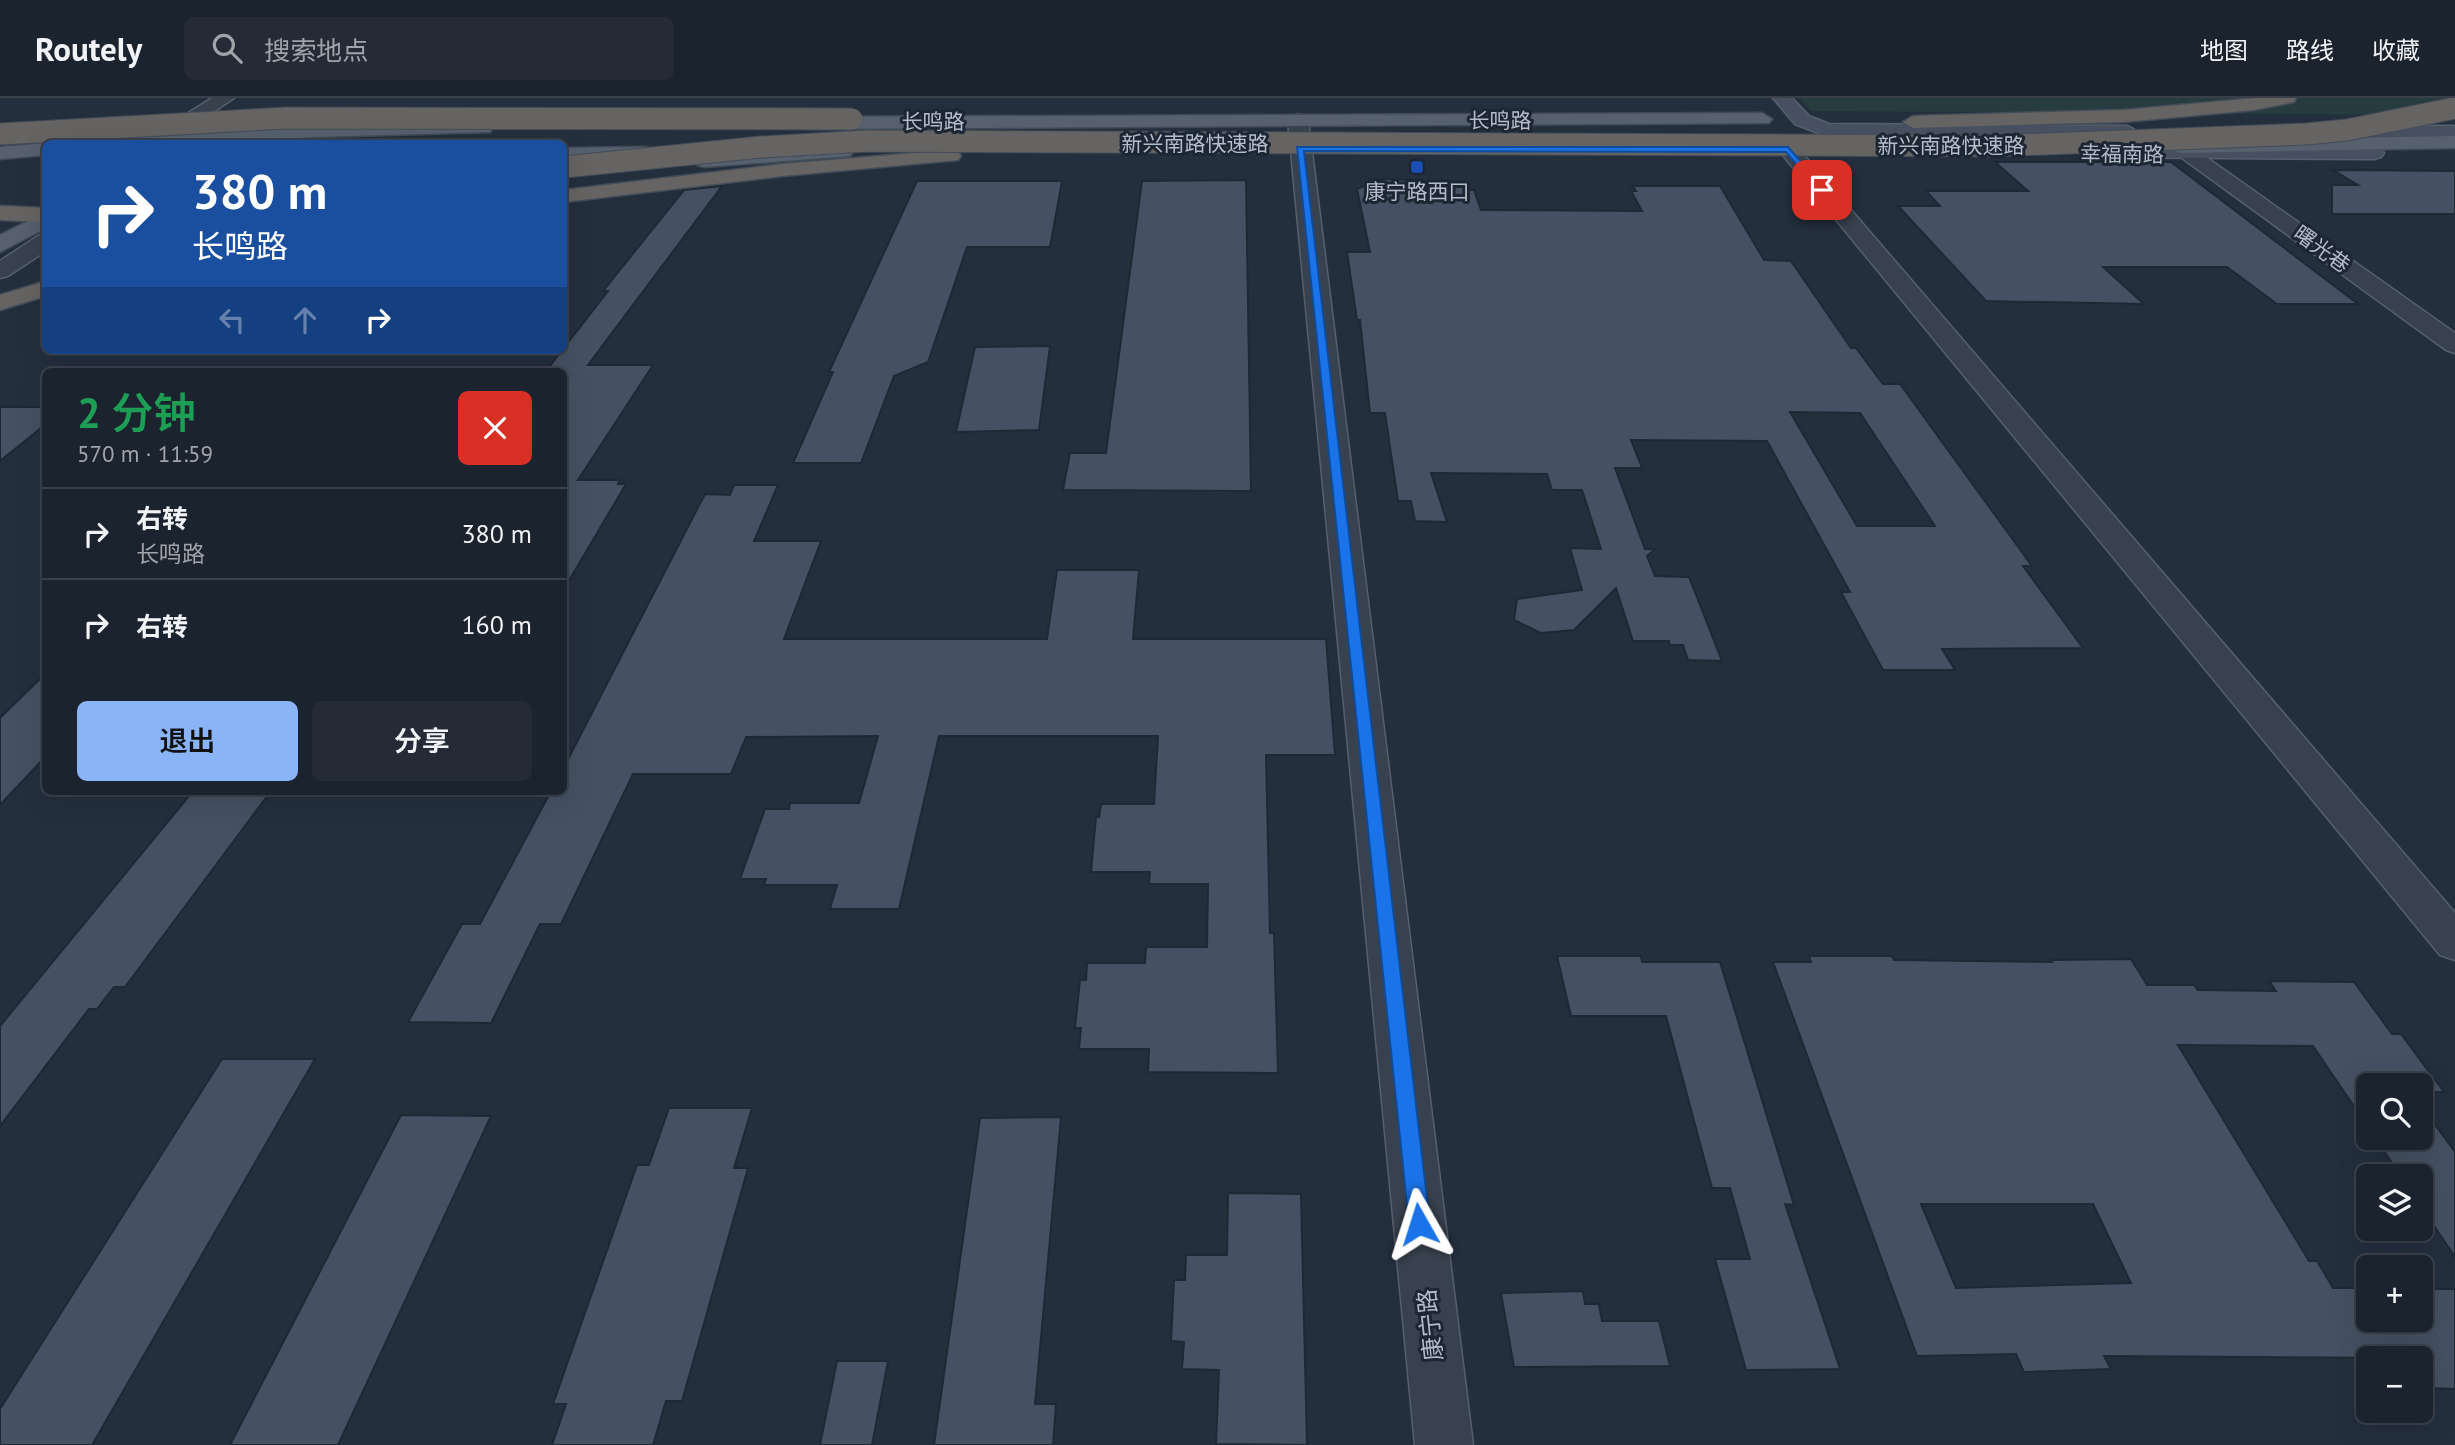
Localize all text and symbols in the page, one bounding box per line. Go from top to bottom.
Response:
search box [184,17,674,80]
text: Routely [35,27,142,70]
icon: search [208,29,246,67]
text: 搜索地点 [264,34,368,67]
text: 地图 [2200,35,2248,66]
text: 路线 [2286,35,2334,66]
text: 收藏 [2372,35,2420,66]
street label: 长鸣路 [1469,107,1532,134]
street label: 长鸣路 [902,108,965,135]
street label: 新兴南路快速路 [1122,130,1269,157]
street label: 新兴南路快速路 [1878,132,2025,159]
street label: 幸福南路 [2080,140,2164,168]
text: 380 m [192,159,327,223]
marker: 康宁路西口 [1409,159,1425,175]
pin [1792,160,1852,220]
icon: right [77,168,168,259]
icon: arrive [1803,171,1841,209]
place label: 康宁路西口 [1365,178,1470,205]
street label: 曙光巷 [2289,220,2355,278]
text: 长鸣路 [192,225,288,267]
icon: left [213,301,251,339]
icon: ahead [286,301,324,339]
icon: right [359,301,397,339]
text: 2 分钟 [77,385,195,440]
button: close [458,391,532,465]
text: 570 m · 11:59 [77,439,213,468]
text: 右转 [136,502,188,535]
icon: right [77,515,115,553]
text: 380 m [461,517,532,550]
text: 长鸣路 [136,539,205,568]
icon: right [77,606,115,644]
text: 160 m [461,608,532,641]
text: 右转 [136,610,188,643]
button: 退出 [77,701,298,781]
button: 分享 [312,701,532,781]
map controls [2356,1073,2433,1423]
button: search [2356,1073,2433,1150]
button: layers [2356,1164,2433,1241]
position arrow [1382,1187,1456,1261]
button: + [2356,1255,2433,1332]
street label: 康宁路 [1411,1288,1449,1362]
button: − [2356,1346,2433,1423]

